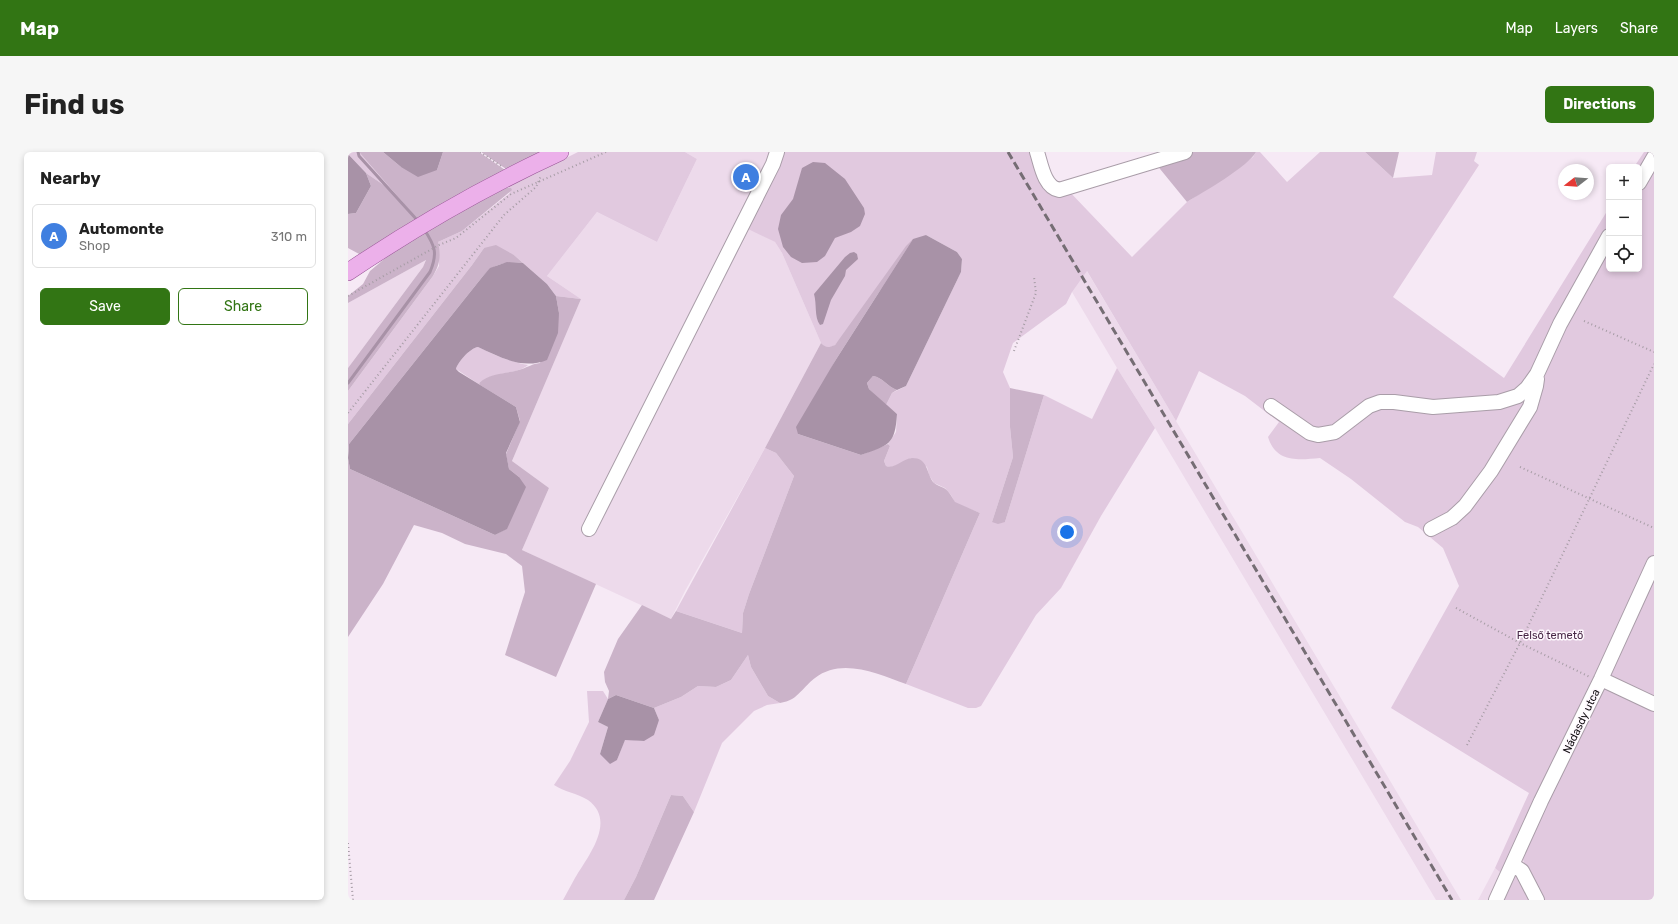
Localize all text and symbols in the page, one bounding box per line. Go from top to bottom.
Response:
text: Map [20,17,59,40]
text: Map [1506,20,1533,37]
text: Layers [1555,20,1598,37]
text: Share [1620,20,1658,37]
button: Directions [1545,86,1654,123]
text: Find us [24,88,124,121]
pin: A [733,162,759,192]
north arrow [1558,164,1594,200]
map controls [1606,164,1642,272]
button: + [1606,164,1642,200]
text: Nearby [40,168,101,188]
button: − [1606,200,1642,236]
text: Automonte [79,220,164,238]
text: A [49,229,59,244]
text: 310 m [271,229,307,244]
button: locate [1606,236,1642,272]
text: Shop [79,238,110,253]
button: Save [40,288,170,325]
button: Share [178,288,308,325]
your location [1057,522,1077,542]
park label: Felső temető [1517,629,1583,642]
street label: Nádasdy utca [1560,687,1603,756]

